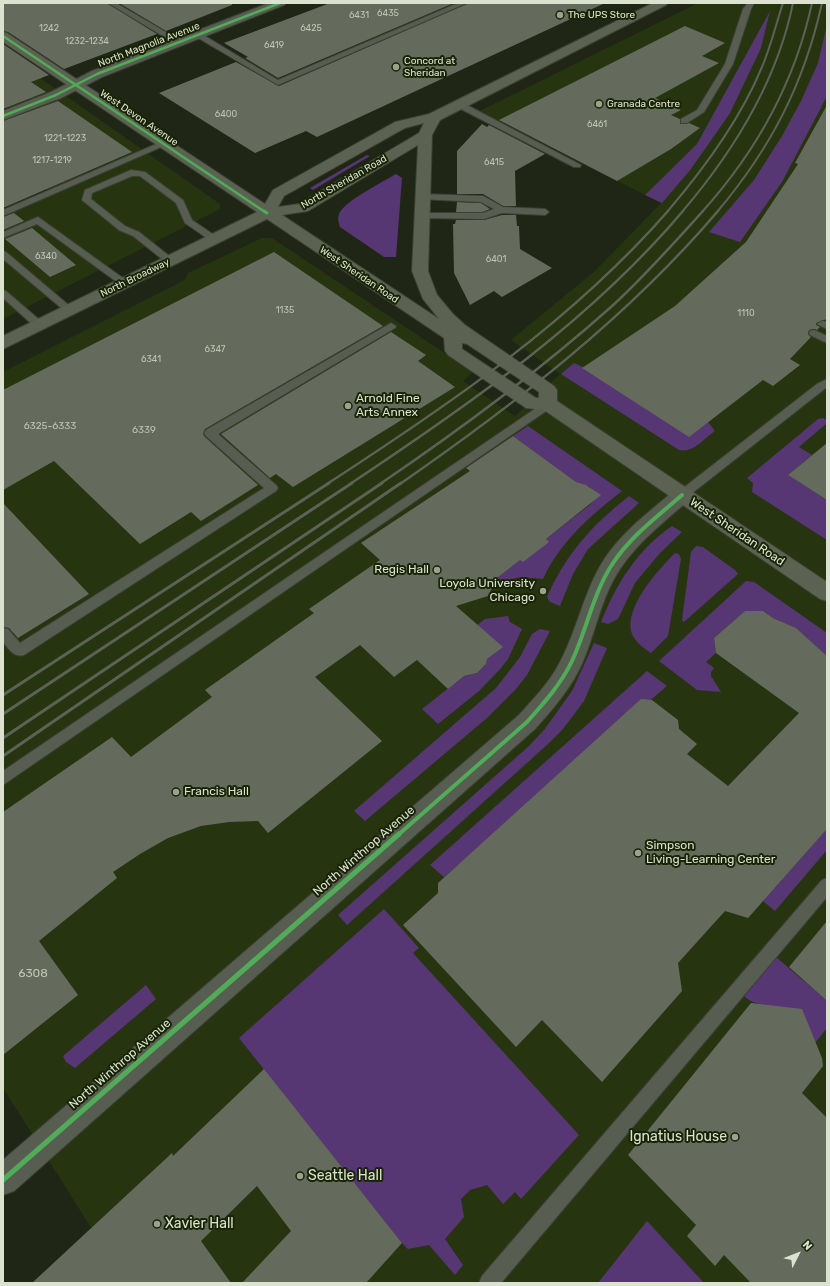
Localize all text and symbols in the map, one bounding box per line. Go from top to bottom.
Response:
house number: 6435 [377,8,399,18]
place label: The UPS Store [568,9,635,21]
house number: 6431 [349,10,369,20]
marker: The UPS Store [555,10,565,20]
street label: North Magnolia Avenue [96,20,202,70]
house number: 1242 [39,23,59,33]
house number: 6425 [300,23,322,33]
house number: 1232-1234 [65,36,109,46]
house number: 6419 [264,40,284,50]
place label: Concord at Sheridan [404,55,455,78]
marker: Concord at Sheridan [391,62,401,72]
street label: West Devon Avenue [98,87,180,149]
place label: Granada Centre [607,98,680,110]
marker: Granada Centre [594,99,604,109]
house number: 6400 [215,109,237,119]
house number: 6461 [587,119,607,129]
house number: 1221-1223 [44,133,86,143]
street label: North Sheridan Road [299,153,389,211]
house number: 1217-1219 [32,155,72,165]
house number: 6415 [484,157,504,167]
street label: West Sheridan Road [317,244,401,306]
house number: 6340 [35,251,57,261]
house number: 6401 [486,254,506,264]
street label: North Broadway [99,256,171,300]
house number: 1135 [276,305,294,315]
house number: 1110 [737,308,755,318]
house number: 6347 [205,344,225,354]
house number: 6341 [141,354,161,364]
place label: Arnold Fine Arts Annex [356,392,420,420]
marker: Arnold Fine Arts Annex [343,401,353,411]
house number: 6325-6333 [24,420,76,432]
house number: 6339 [132,424,156,436]
street label: West Sheridan Road [687,495,787,569]
place label: Regis Hall [374,563,429,577]
marker: Regis Hall [432,565,442,575]
place label: Loyola University Chicago [439,577,535,605]
marker: Loyola University Chicago [538,586,548,596]
place label: Francis Hall [184,785,249,799]
marker: Francis Hall [171,787,181,797]
street label: North Winthrop Avenue [310,803,418,899]
place label: Simpson Living-Learning Center [646,839,775,867]
marker: Simpson Living-Learning Center [633,848,643,858]
house number: 6308 [18,967,48,981]
street label: North Winthrop Avenue [66,1016,174,1112]
place label: Ignatius House [629,1129,727,1145]
marker: Ignatius House [730,1132,740,1142]
place label: Seattle Hall [308,1168,382,1184]
marker: Seattle Hall [295,1171,305,1181]
place label: Xavier Hall [165,1216,234,1232]
marker: Xavier Hall [152,1219,162,1229]
north arrow [778,1234,818,1274]
text: N [800,1238,815,1253]

